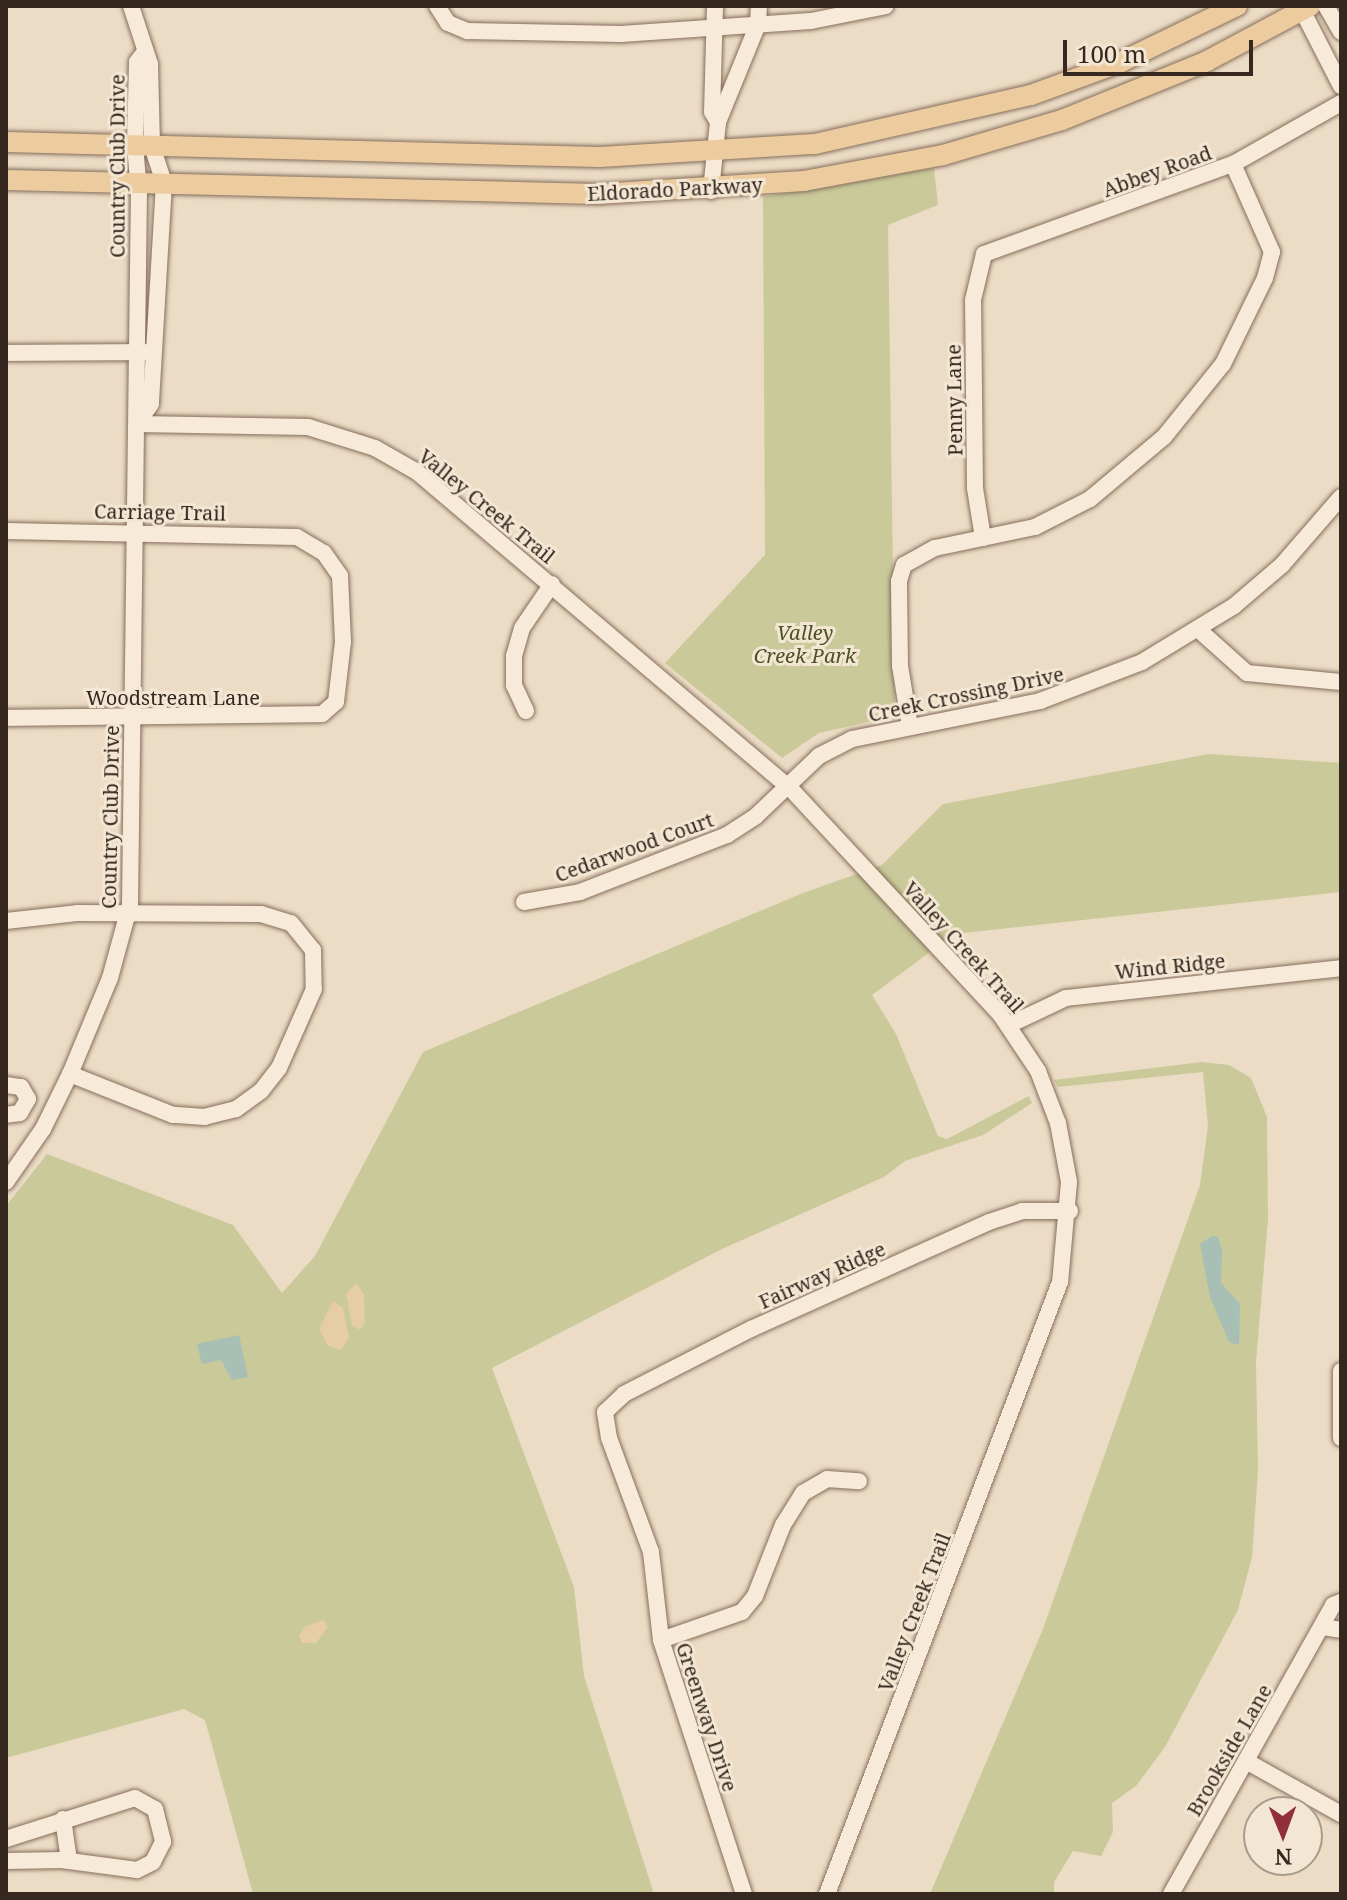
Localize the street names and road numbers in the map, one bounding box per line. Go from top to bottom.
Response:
street label: Country Club Drive [105,74,129,258]
street label: Abbey Road [1099,140,1215,202]
street label: Eldorado Parkway [587,172,763,206]
street label: Penny Lane [941,344,967,456]
street label: Valley Creek Trail [414,444,560,568]
street label: Carriage Trail [94,499,226,525]
street label: Creek Crossing Drive [866,662,1066,726]
street label: Woodstream Lane [86,685,260,709]
street label: Country Club Drive [96,725,124,909]
street label: Cedarwood Court [552,807,716,887]
street label: Valley Creek Trail [899,876,1029,1018]
street label: Wind Ridge [1114,948,1226,984]
street label: Fairway Ridge [755,1236,889,1314]
street label: Valley Creek Trail [873,1529,955,1695]
street label: Greenway Drive [672,1639,742,1795]
street label: Brookside Lane [1182,1680,1276,1820]

